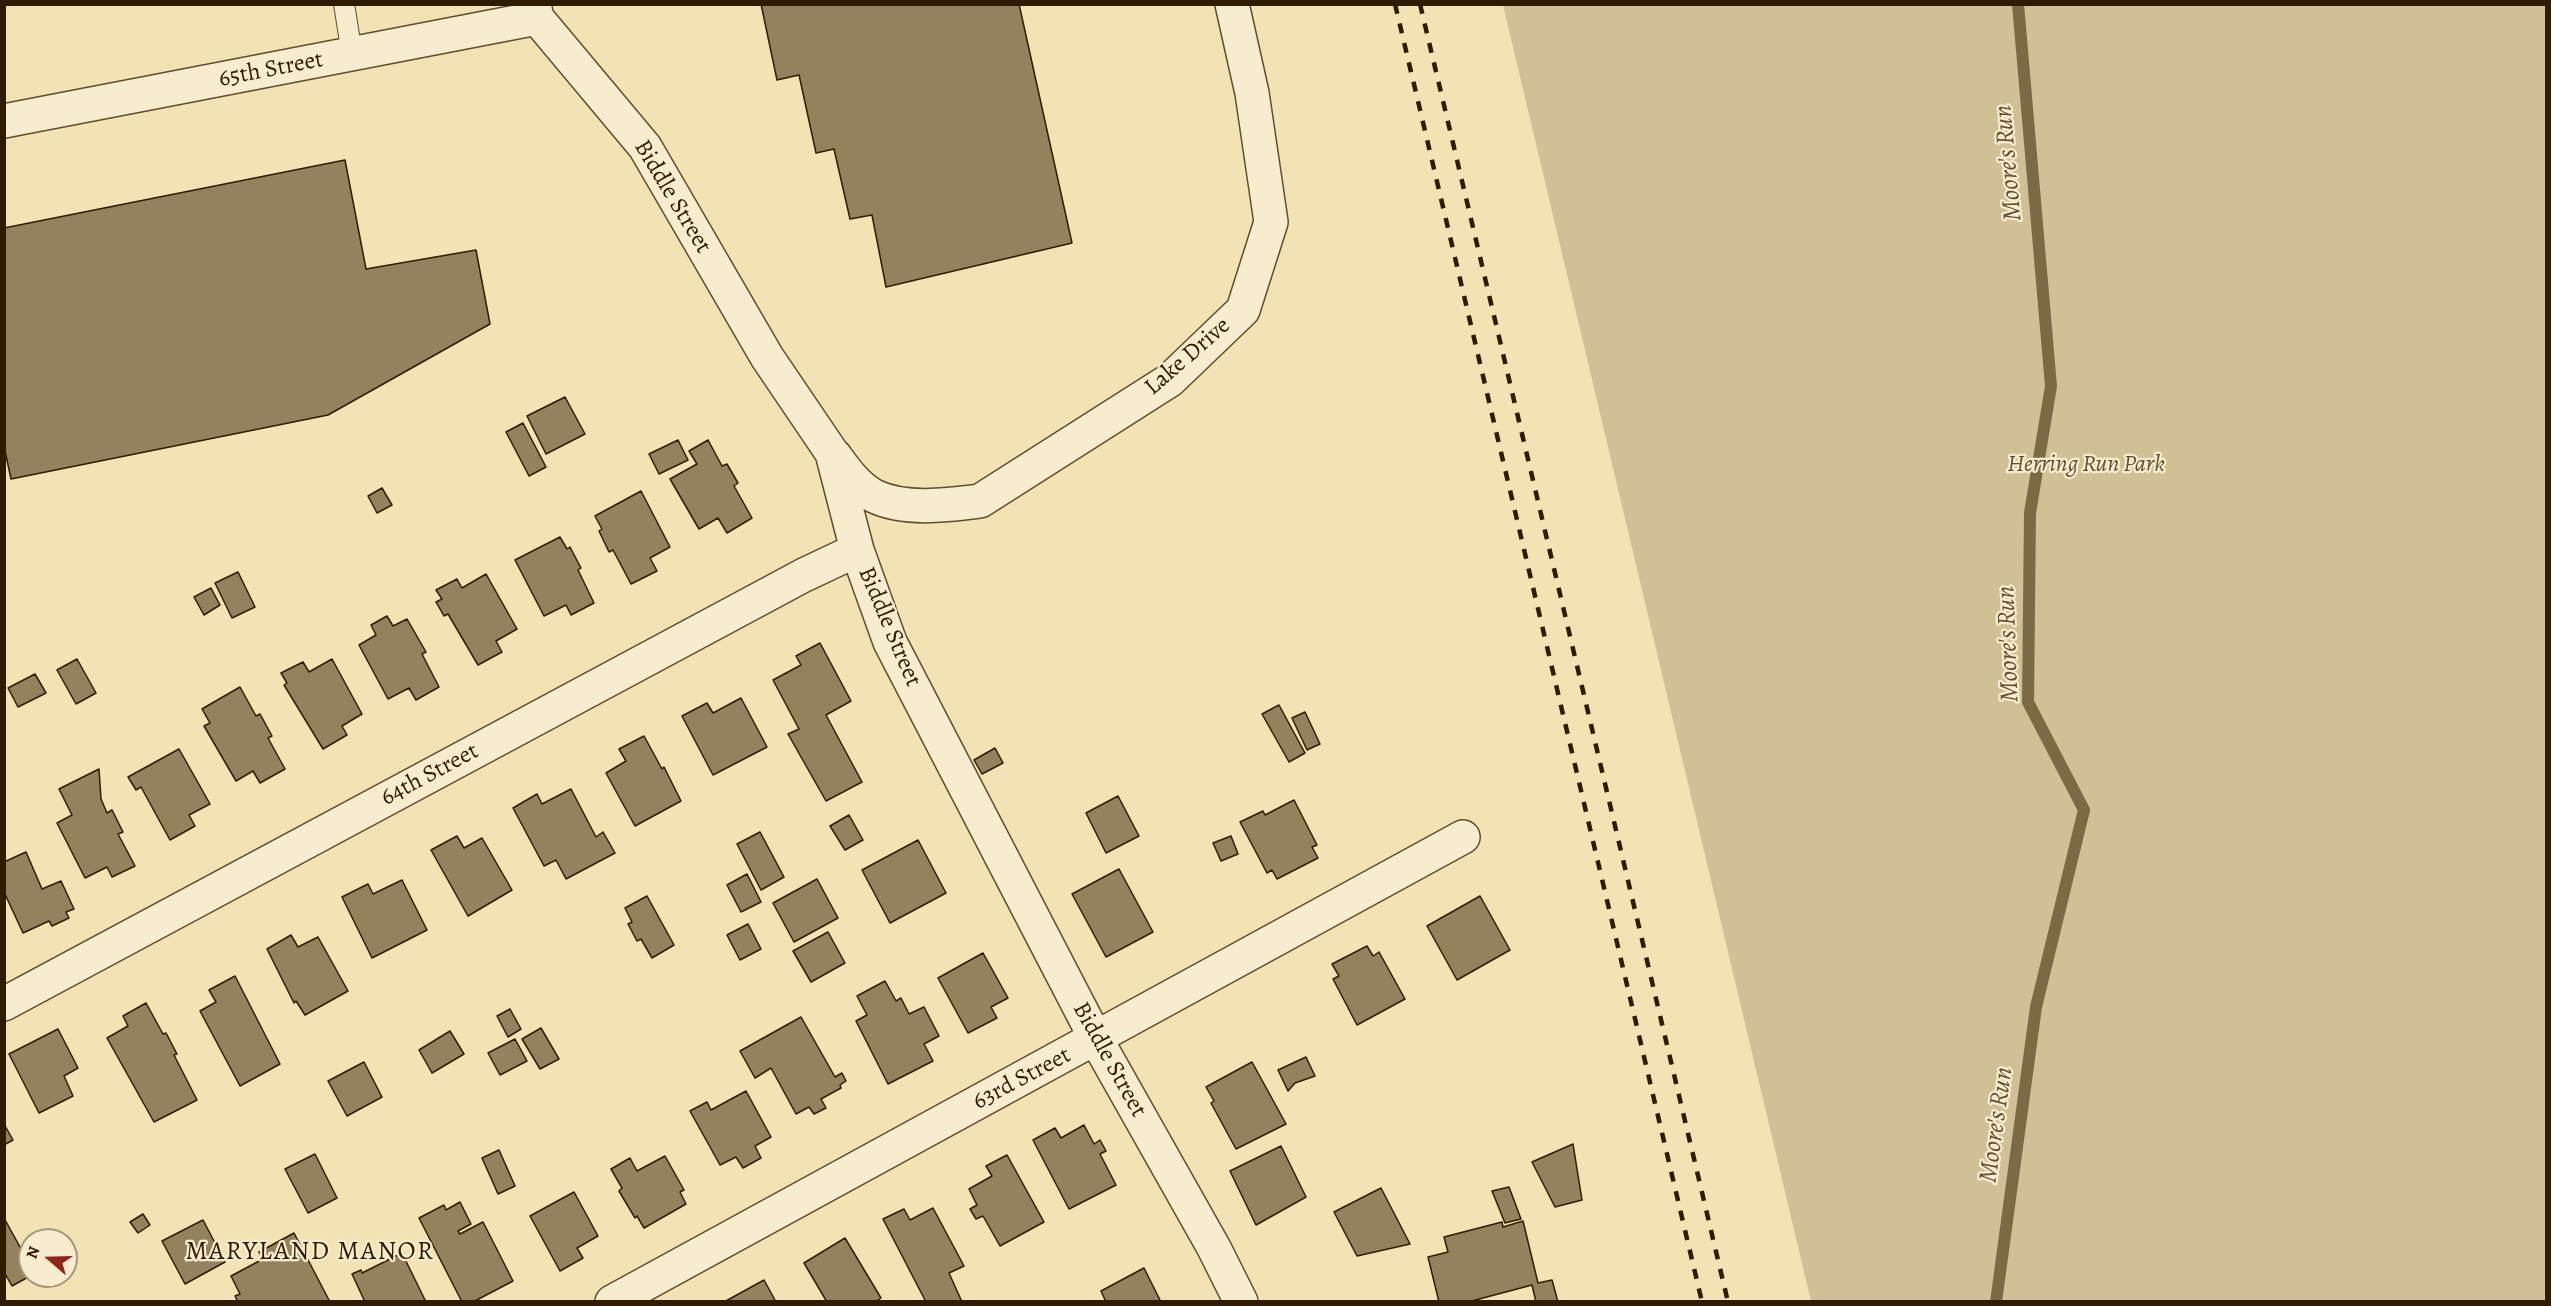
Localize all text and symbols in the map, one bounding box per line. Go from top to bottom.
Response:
street label: 65th Street [216,46,326,94]
water label: Moore's Run [1988,104,2030,222]
street label: Biddle Street [627,135,717,259]
street label: Lake Drive [1139,312,1237,402]
park label: Herring Run Park [2007,451,2165,479]
street label: Biddle Street [851,563,927,691]
water label: Moore's Run [1991,585,2027,703]
street label: 64th Street [376,737,484,813]
street label: Biddle Street [1066,997,1152,1123]
street label: 63rd Street [968,1041,1076,1117]
water label: Moore's Run [1973,1065,2021,1185]
north arrow [18,1228,78,1288]
district label: MARYLAND MANOR [186,1237,434,1269]
text: N [21,1243,45,1262]

